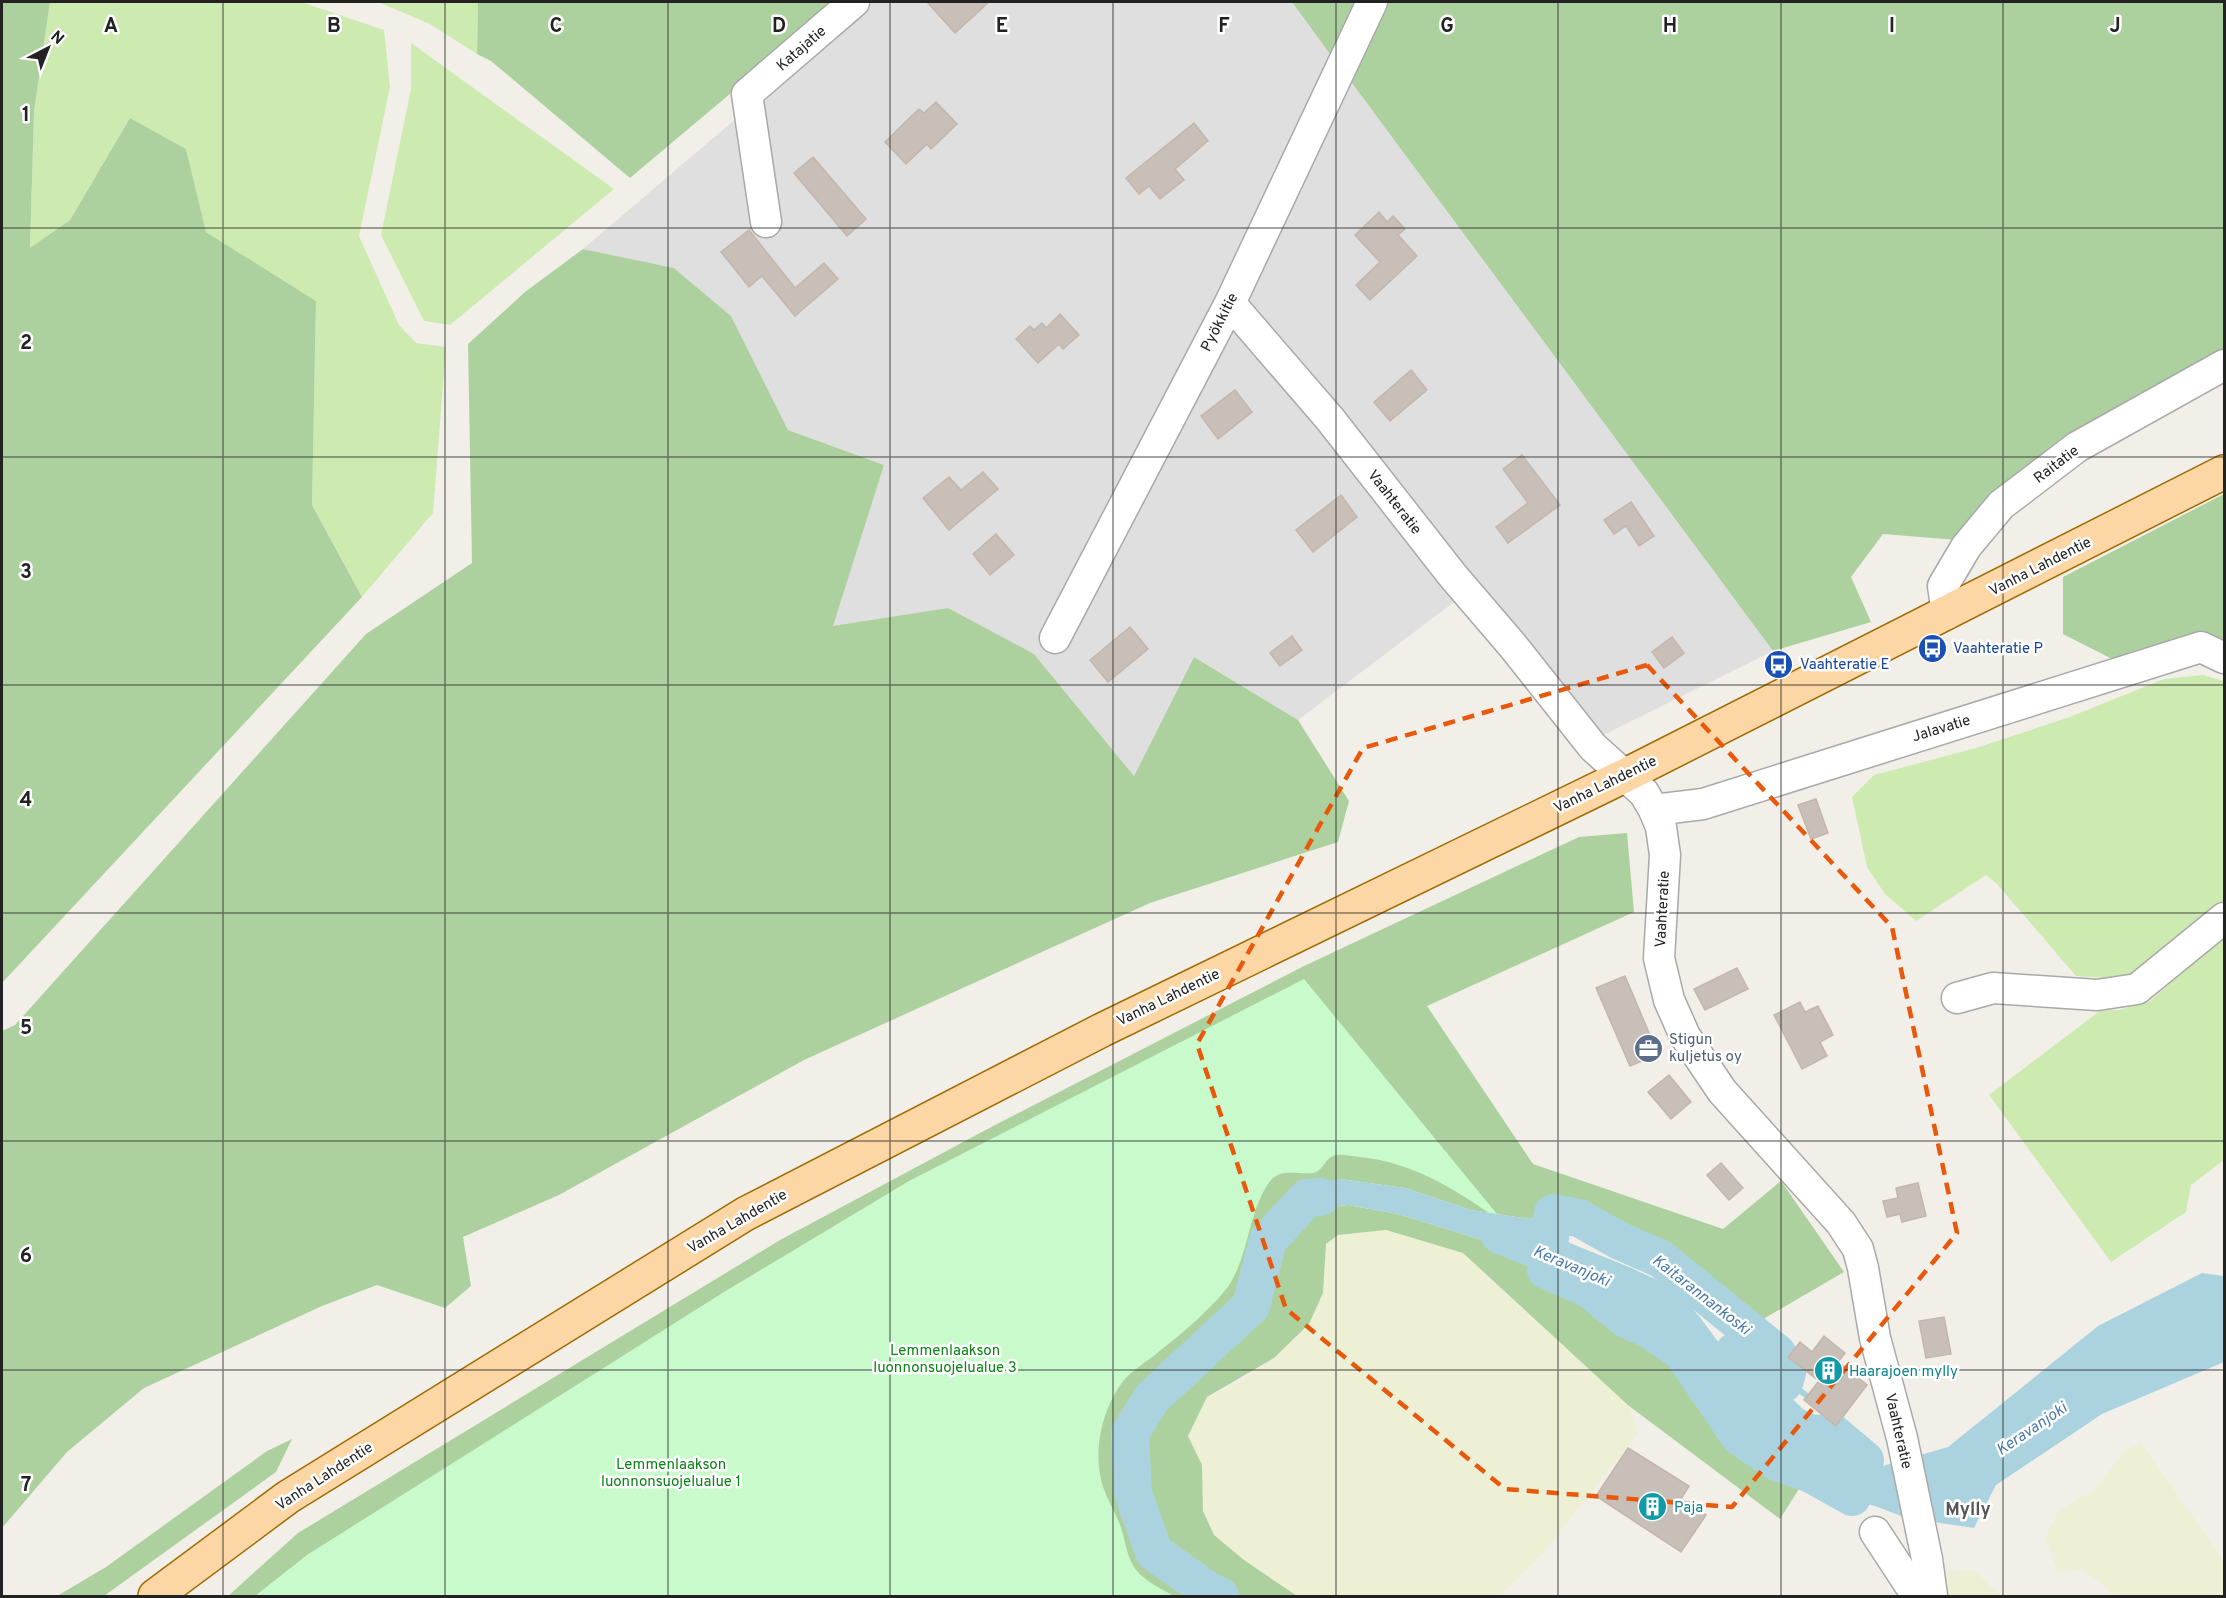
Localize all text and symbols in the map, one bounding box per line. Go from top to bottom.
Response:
text: A [104,14,118,40]
text: B [327,14,341,40]
text: C [550,14,562,40]
text: D [772,14,786,40]
text: E [996,14,1008,40]
text: F [1218,14,1230,40]
text: G [1440,14,1454,40]
text: H [1663,14,1677,40]
text: I [1889,14,1895,40]
text: J [2109,14,2121,40]
north arrow [18,18,78,78]
street label: Katajatie [773,22,831,76]
text: N [46,27,68,50]
text: 1 [22,103,30,129]
street label: Pyökkitie [1197,290,1243,355]
text: 2 [20,331,32,357]
street label: Raitatie [2030,442,2083,488]
street label: Vaahteratie [1363,467,1425,539]
street label: Vanha Lahdentie [1986,533,2095,601]
text: 3 [20,560,32,586]
bus stop icon: Vaahteratie P [1916,632,1948,664]
place label: Vaahteratie P [1953,640,2043,659]
bus stop icon: Vaahteratie E [1763,648,1795,680]
place label: Vaahteratie E [1800,656,1890,675]
street label: Jalavatie [1910,712,1973,747]
street label: Vanha Lahdentie [1551,752,1660,818]
text: 4 [20,788,32,814]
street label: Vaahteratie [1652,870,1675,948]
street label: Vanha Lahdentie [1114,965,1223,1031]
text: 5 [20,1016,32,1042]
place label: Stigun kuljetus oy [1669,1031,1742,1067]
office icon: Stigun kuljetus oy [1632,1032,1664,1064]
street label: Vanha Lahdentie [684,1186,791,1259]
water label: Keravanjoki [1530,1242,1614,1292]
text: 6 [20,1244,32,1270]
water label: Kaitarannankoski [1648,1251,1755,1341]
park label: Lemmenlaakson luonnonsuojelualue 3 [873,1342,1017,1378]
building icon: Haarajoen mylly [1812,1355,1844,1387]
place label: Haarajoen mylly [1849,1363,1958,1382]
street label: Vaahteratie [1880,1392,1915,1471]
water label: Keravanjoki [1993,1398,2072,1461]
street label: Vanha Lahdentie [273,1439,377,1516]
park label: Lemmenlaakson luonnonsuojelualue 1 [601,1456,741,1492]
text: 7 [21,1473,31,1499]
building icon: Paja [1637,1491,1669,1523]
place label: Paja [1674,1499,1703,1518]
district label: Mylly [1945,1499,1991,1522]

